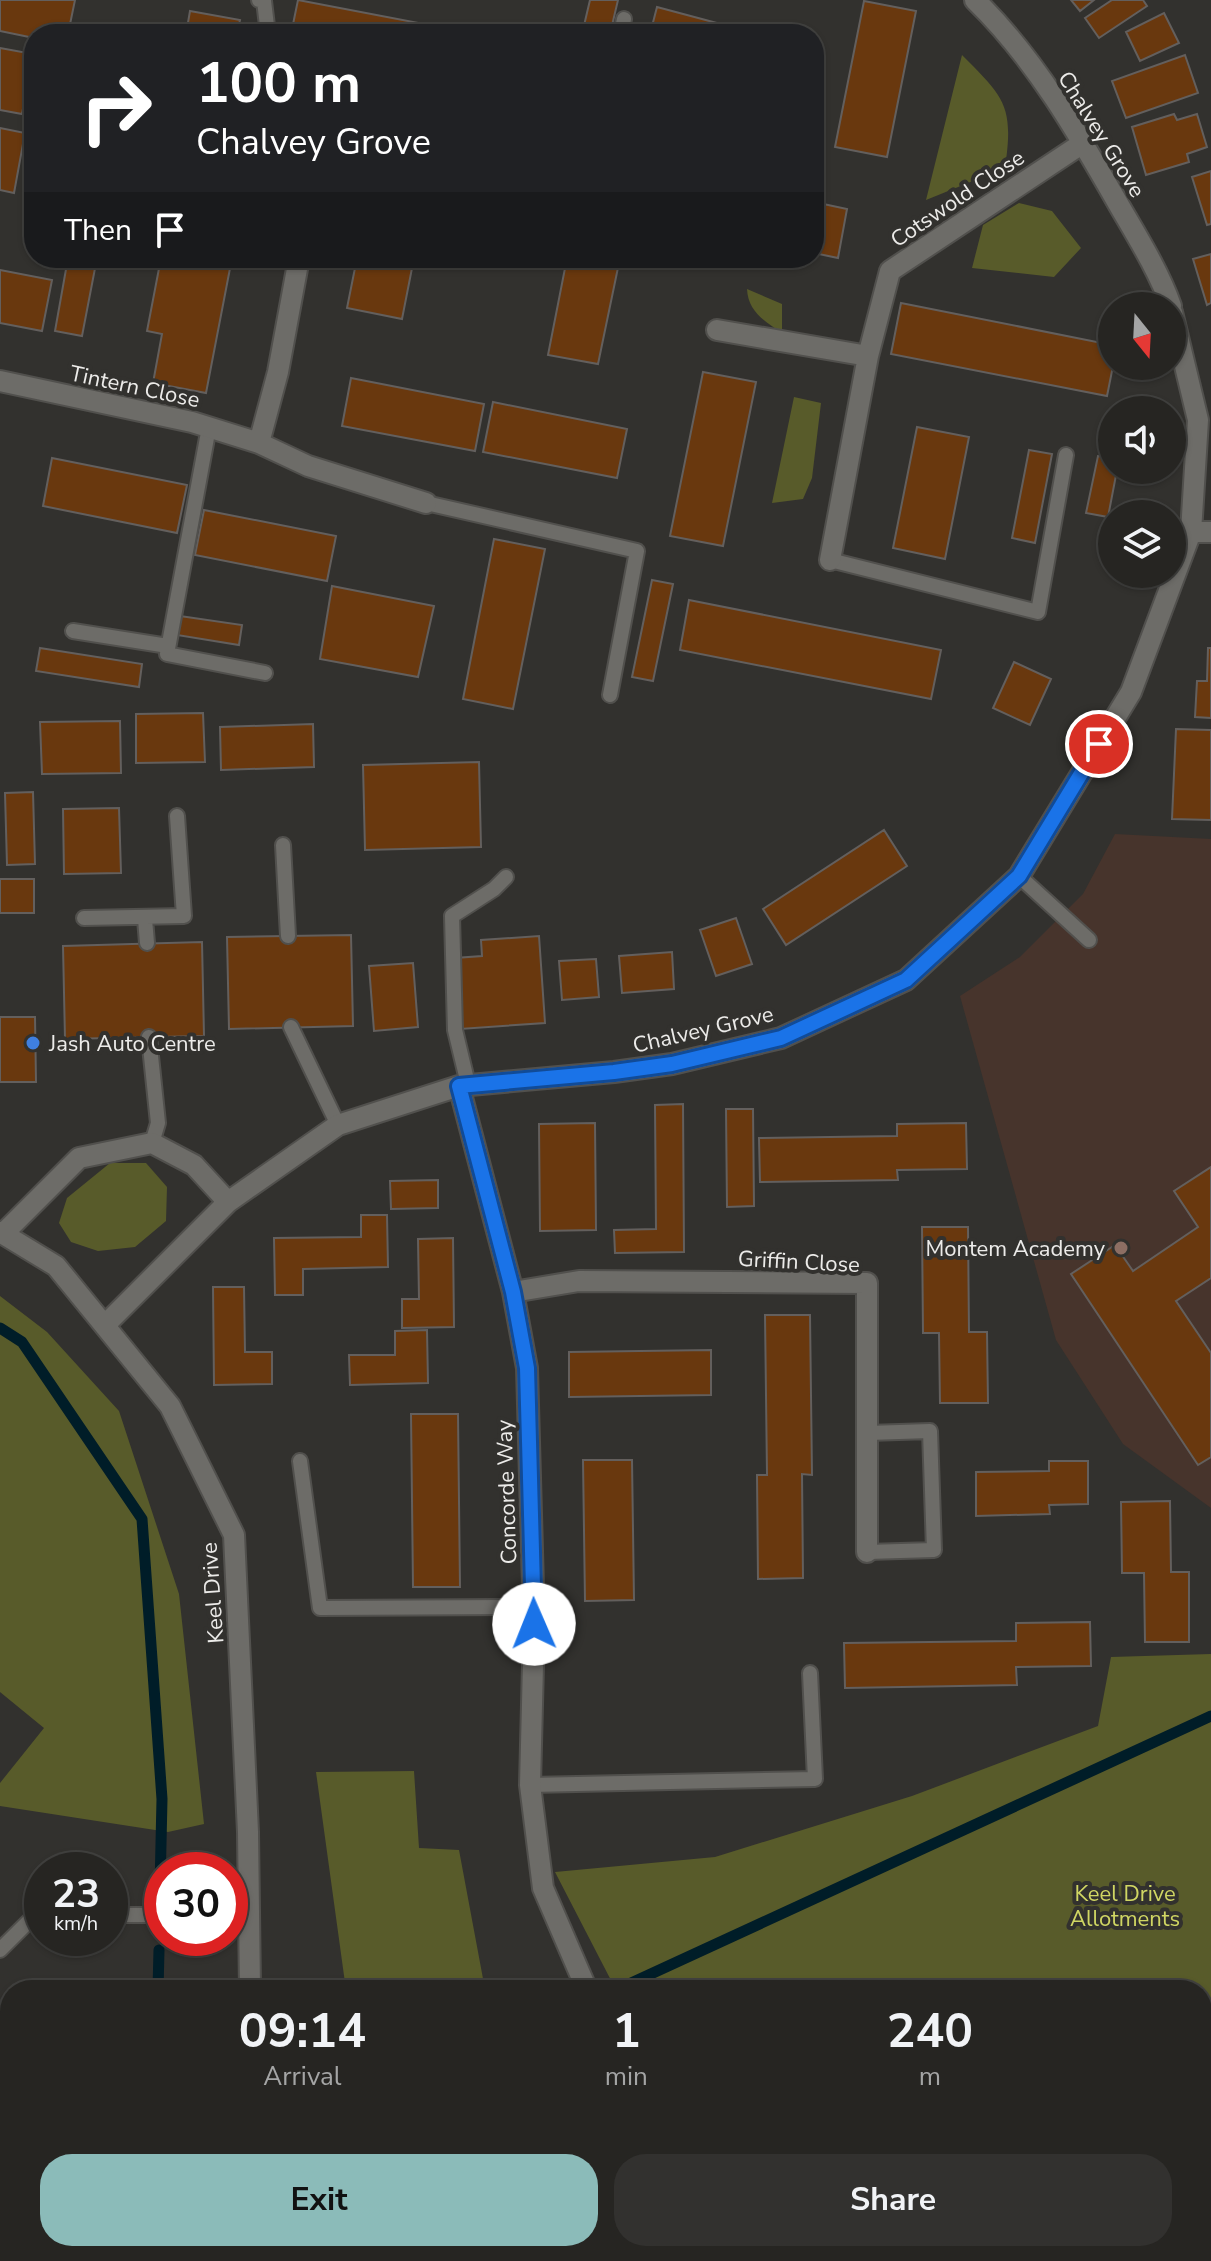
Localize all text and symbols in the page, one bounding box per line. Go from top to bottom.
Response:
text: 100 m [196,45,361,122]
icon: right [64,56,168,160]
street label: Chalvey Grove [1050,66,1152,203]
text: Chalvey Grove [196,118,431,167]
street label: Cotswold Close [885,143,1030,255]
icon: arrive [148,208,192,252]
text: Then [64,210,132,251]
north arrow [1098,292,1186,380]
map controls [1098,292,1186,588]
street label: Tintern Close [67,359,202,415]
button: sound [1098,396,1186,484]
button: layers [1098,500,1186,588]
pin [1065,710,1133,778]
icon: arrive [1077,722,1121,766]
street label: Chalvey Grove [630,999,777,1061]
place label: Jash Auto Centre [48,1029,216,1059]
marker: Jash Auto Centre [24,1034,42,1052]
place label: Montem Academy [925,1234,1106,1264]
marker: Montem Academy [1112,1239,1130,1257]
street label: Griffin Close [737,1244,861,1280]
street label: Concorde Way [489,1418,525,1565]
street label: Keel Drive [195,1541,231,1644]
position arrow [492,1582,576,1666]
speed limit sign: 30 [144,1852,248,1956]
text: 23 [52,1867,100,1921]
park label: Keel Drive Allotments [1070,1879,1180,1934]
text: km/h [54,1910,98,1937]
text: 09:14 [239,1998,366,2064]
text: 1 [612,1998,641,2064]
text: 240 [887,1998,973,2064]
text: Arrival [263,2059,342,2094]
text: min [605,2059,648,2094]
text: m [919,2059,941,2094]
button: Exit [40,2154,598,2246]
button: Share [614,2154,1172,2246]

